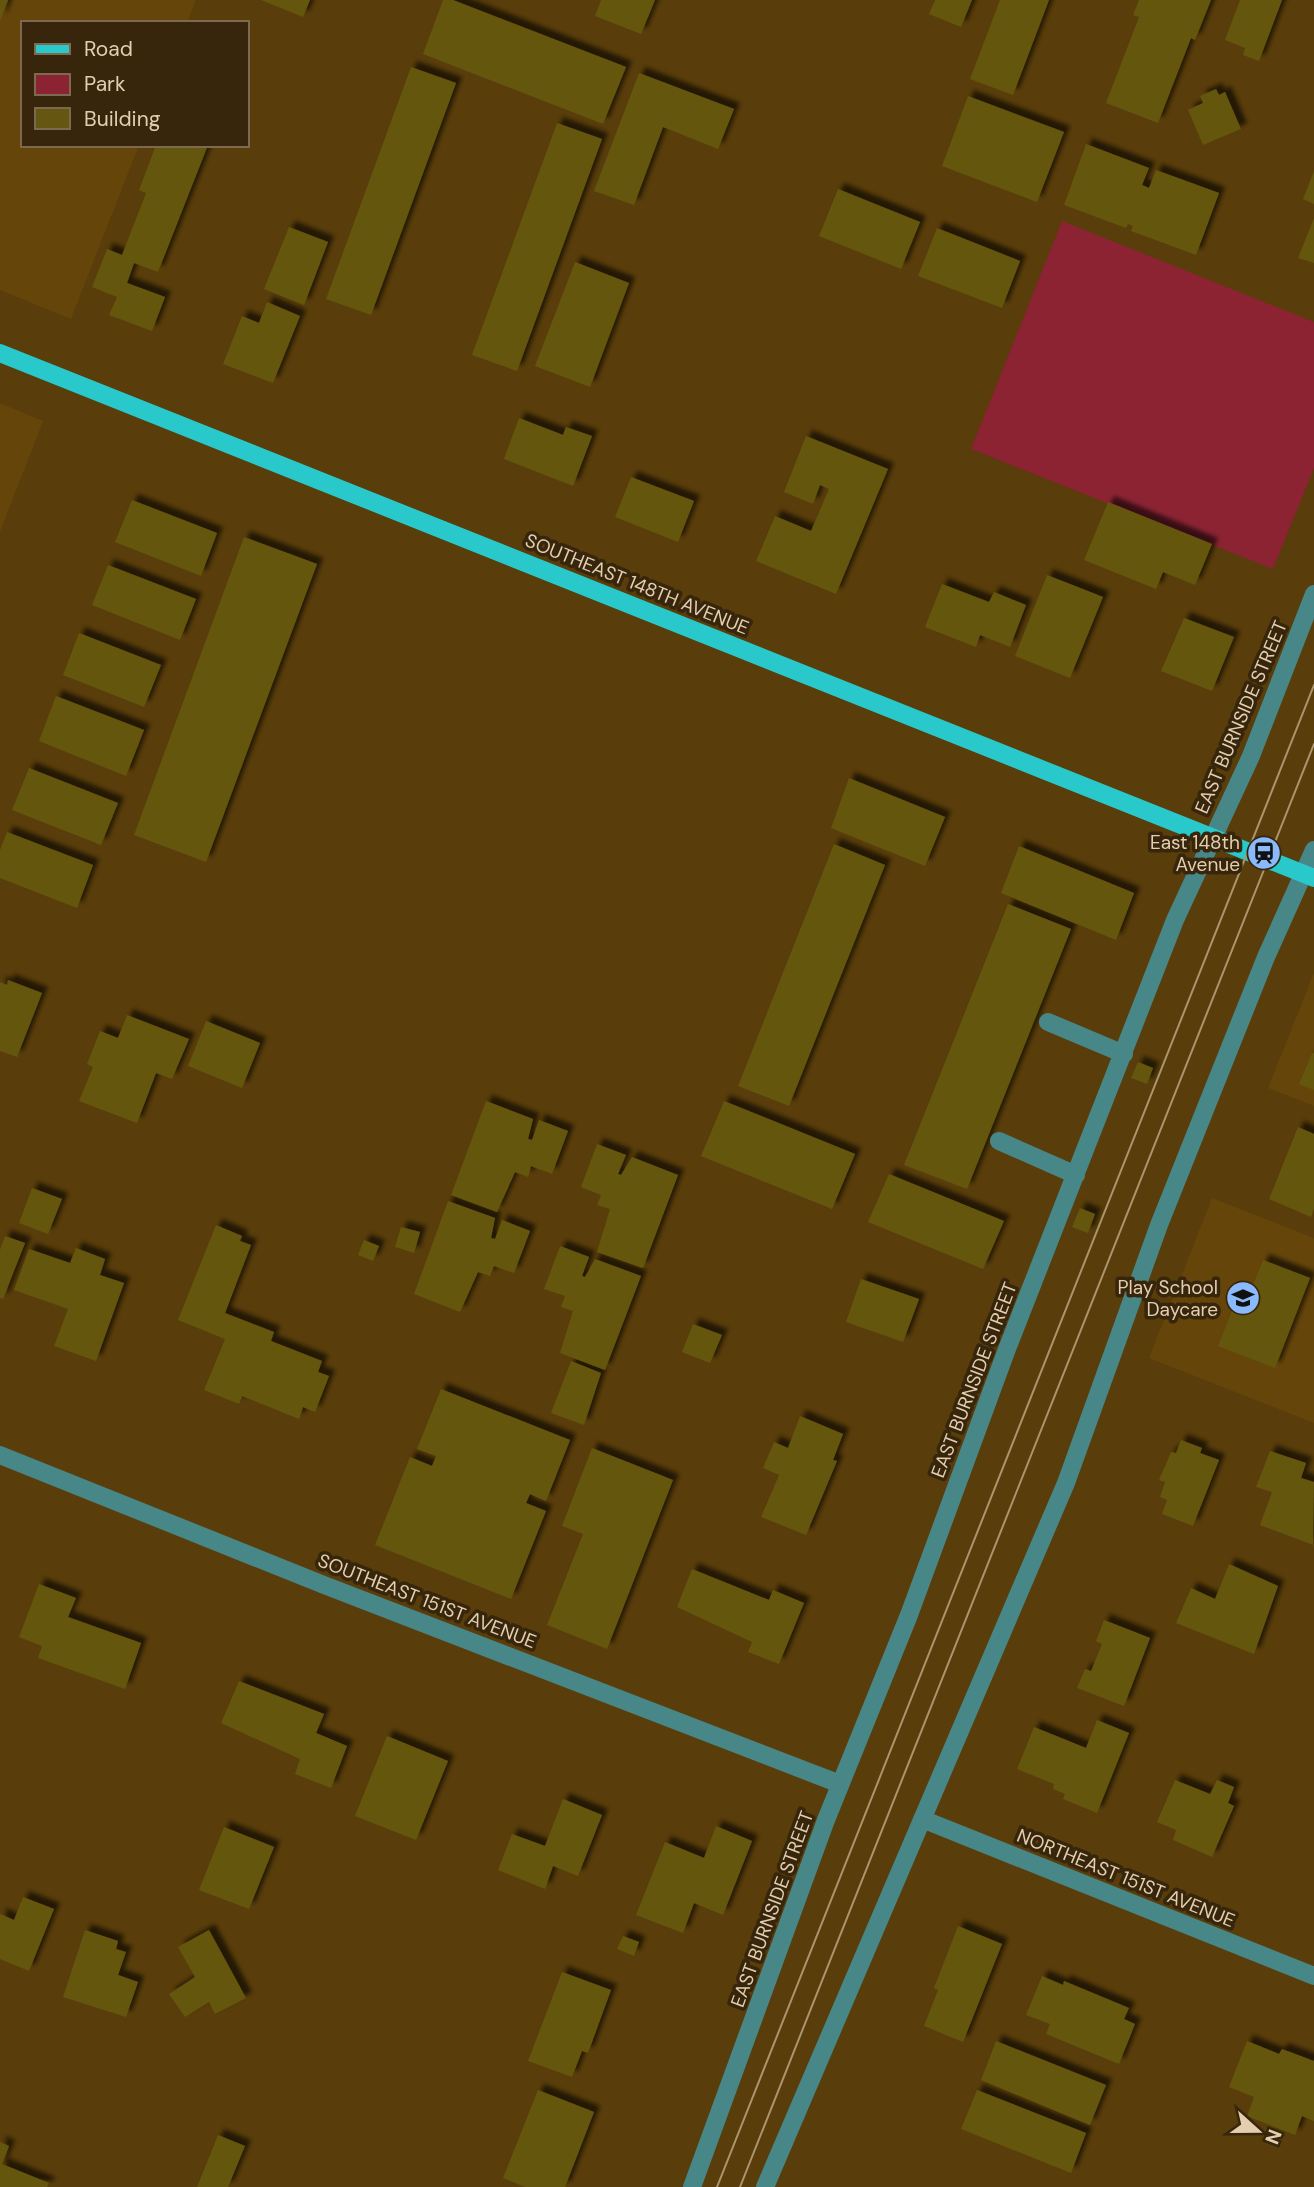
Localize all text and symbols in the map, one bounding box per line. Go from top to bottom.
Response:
legend [21,21,248,147]
text: Road [84,35,133,63]
text: Park [84,70,126,98]
text: Building [84,105,161,133]
street label: SOUTHEAST 148TH AVENUE [521,528,753,640]
street label: EAST BURNSIDE STREET [1189,616,1293,817]
place label: East 148th Avenue [1150,830,1240,877]
station icon: East 148th Avenue [1245,834,1283,872]
place label: Play School Daycare [1117,1275,1218,1322]
street label: EAST BURNSIDE STREET [925,1278,1023,1481]
school or university icon: Play School Daycare [1224,1279,1262,1317]
street label: SOUTHEAST 151ST AVENUE [314,1548,540,1654]
street label: EAST BURNSIDE STREET [725,1807,819,2011]
street label: NORTHEAST 151ST AVENUE [1013,1823,1239,1933]
north arrow [1223,2096,1293,2166]
text: N [1259,2126,1288,2148]

